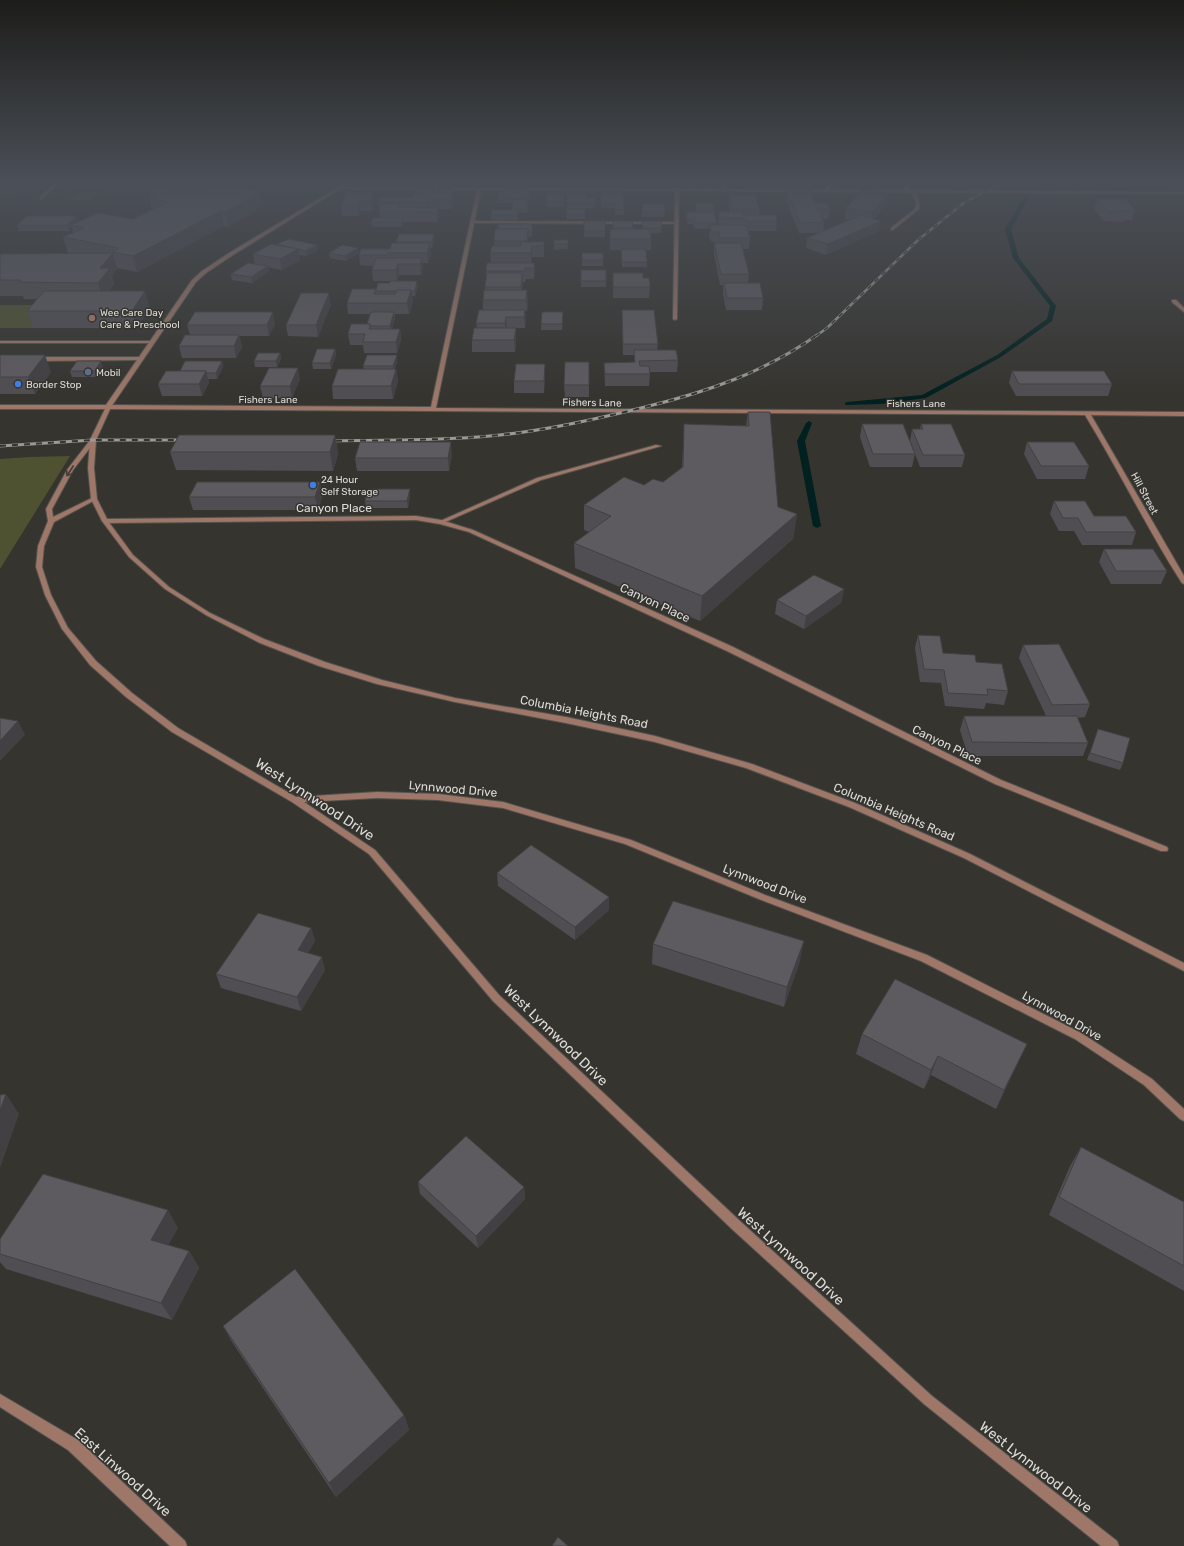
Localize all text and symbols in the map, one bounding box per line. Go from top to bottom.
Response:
place label: Wee Care Day Care & Preschool [100,307,180,331]
marker: Wee Care Day Care & Preschool [87,313,97,323]
marker: Mobil [83,367,93,377]
place label: Mobil [96,367,120,379]
marker: Border Stop [13,379,23,389]
place label: Border Stop [26,379,82,391]
street label: Fishers Lane [238,394,298,406]
street label: Fishers Lane [562,396,622,410]
street label: Fishers Lane [886,398,946,410]
one-way arrow [65,466,74,477]
street label: Hill Street [1128,470,1160,517]
place label: 24 Hour Self Storage [321,474,378,498]
marker: 24 Hour Self Storage [308,480,318,490]
street label: Canyon Place [296,501,372,515]
street label: Canyon Place [618,581,693,625]
street label: Columbia Heights Road [519,693,649,731]
street label: Canyon Place [910,722,984,768]
street label: West Lynnwood Drive [252,755,378,844]
street label: Lynnwood Drive [408,778,498,800]
street label: Columbia Heights Road [831,780,957,844]
street label: Lynnwood Drive [721,862,809,907]
street label: West Lynnwood Drive [500,981,611,1090]
street label: Lynnwood Drive [1020,988,1105,1044]
street label: West Lynnwood Drive [734,1204,848,1309]
street label: West Lynnwood Drive [976,1418,1096,1517]
street label: East Linwood Drive [71,1424,175,1520]

